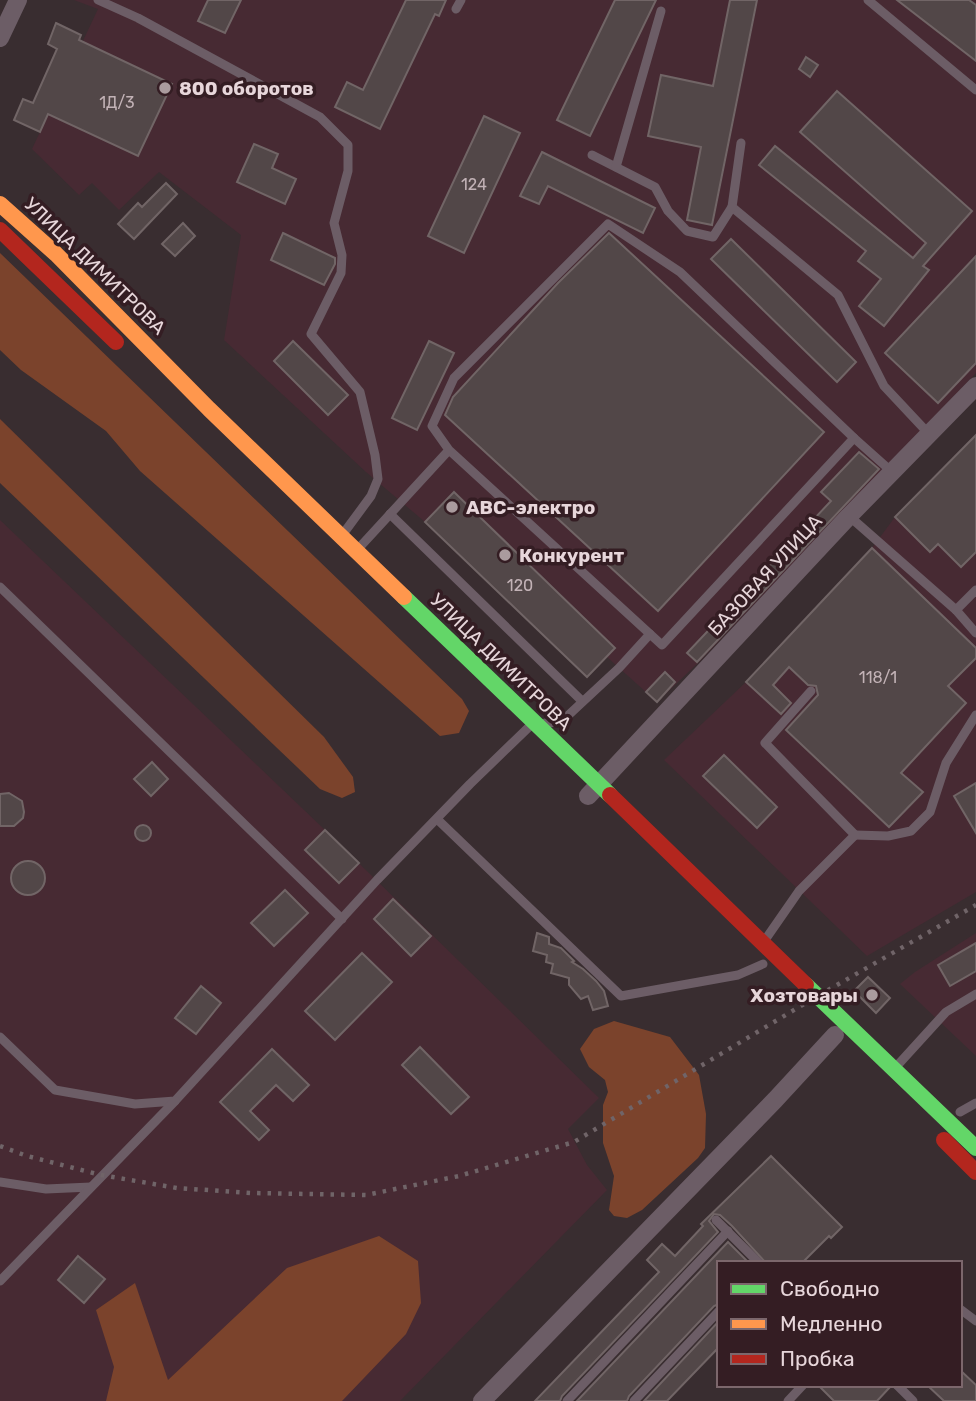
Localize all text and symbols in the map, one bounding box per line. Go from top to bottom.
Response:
place label: 800 оборотов [179,77,314,100]
marker: 800 оборотов [157,80,173,96]
house number: 1Д/3 [99,93,135,112]
house number: 124 [461,175,487,194]
street label: УЛИЦА ДИМИТРОВА [20,193,171,340]
place label: АВС-электро [466,496,595,519]
marker: АВС-электро [444,499,460,515]
street label: БАЗОВАЯ УЛИЦА [703,510,827,640]
place label: Конкурент [519,544,625,567]
marker: Конкурент [497,547,513,563]
house number: 120 [507,576,533,595]
street label: УЛИЦА ДИМИТРОВА [426,589,577,736]
house number: 118/1 [859,668,897,687]
place label: Хозтовары [750,984,858,1007]
marker: Хозтовары [864,987,880,1003]
legend [717,1261,962,1387]
text: Свободно [780,1276,880,1301]
text: Медленно [780,1311,883,1336]
text: Пробка [780,1346,855,1371]

